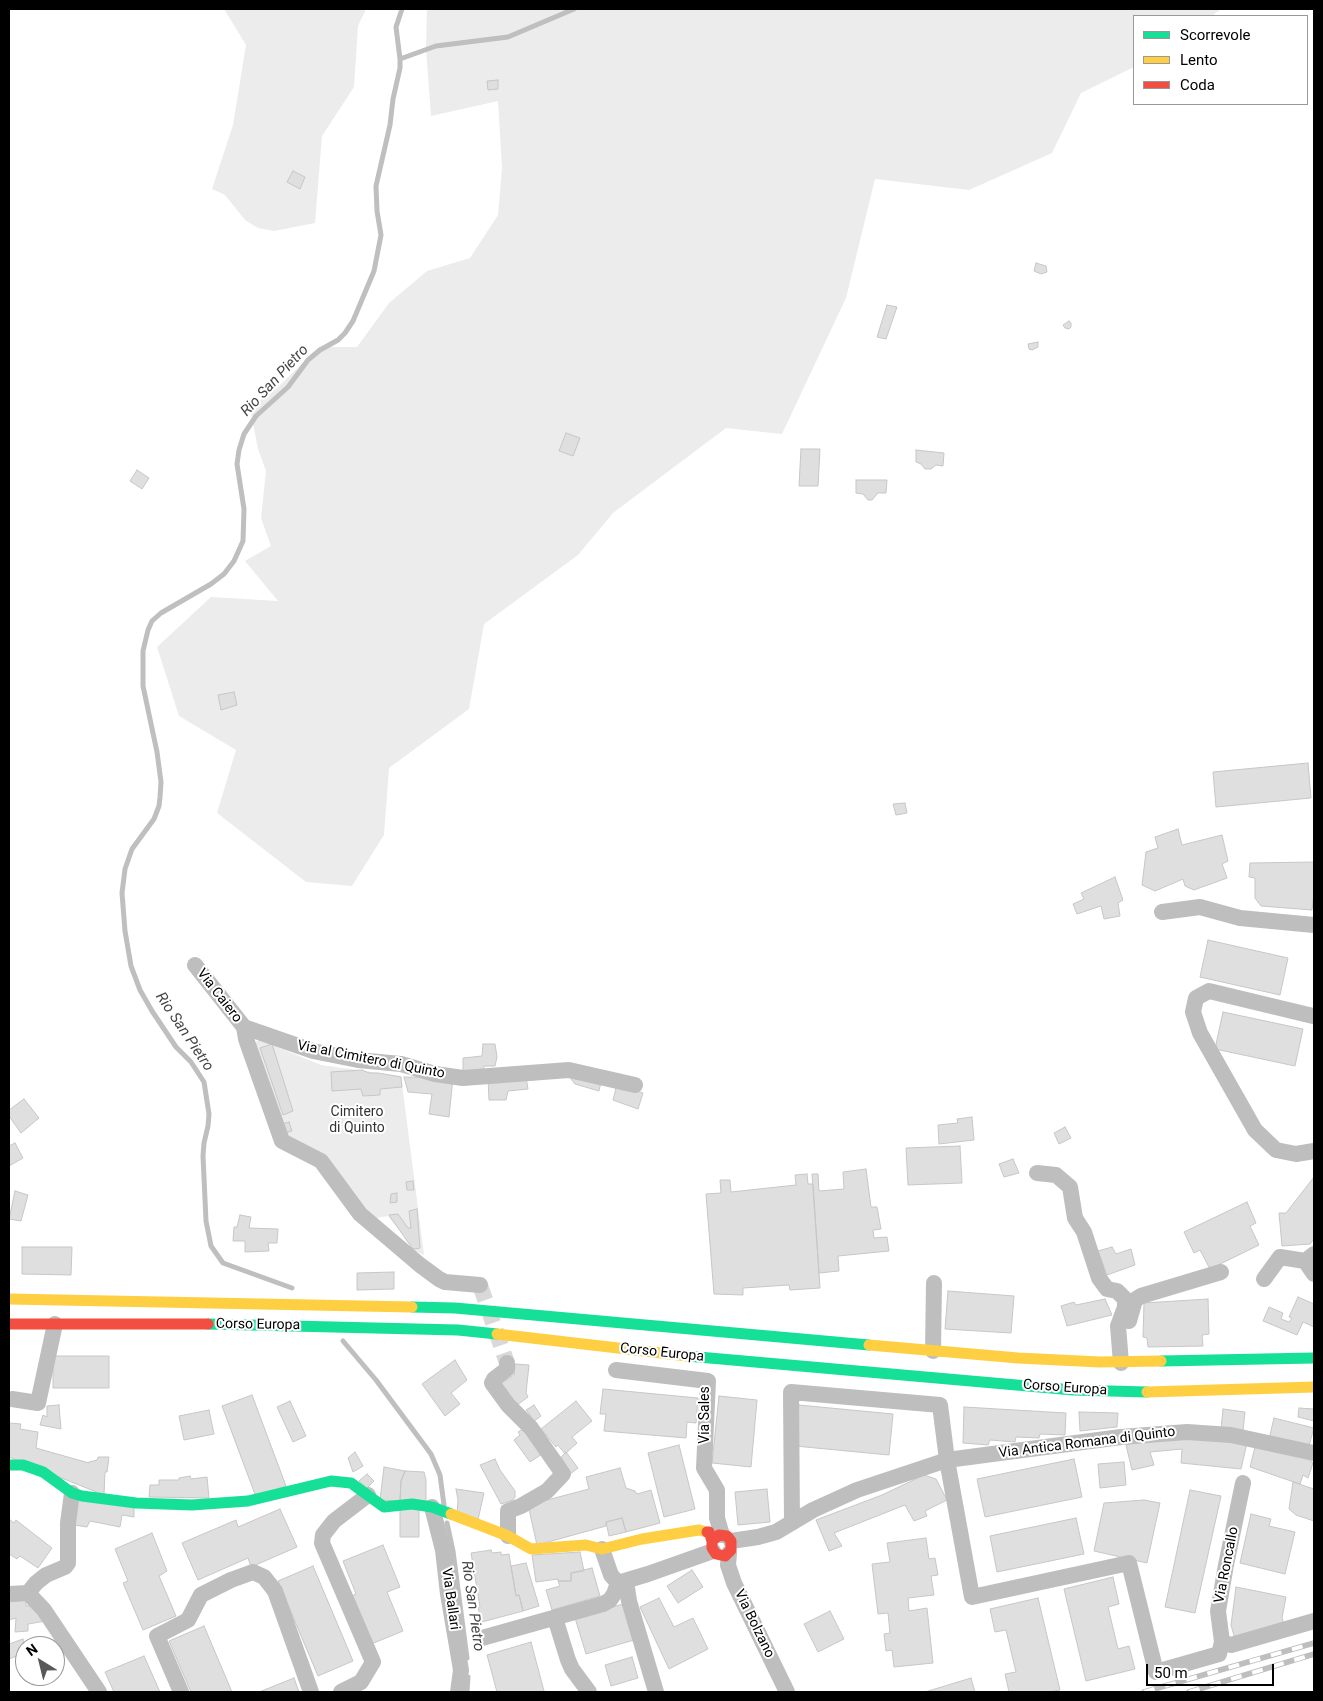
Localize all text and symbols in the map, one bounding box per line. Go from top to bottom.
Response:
legend [1133,15,1308,105]
text: Scorrevole [1180,26,1251,44]
text: Lento [1180,51,1218,69]
text: Coda [1180,76,1215,94]
water label: Rio San Pietro [237,342,313,420]
street label: Via Caiero [193,966,245,1026]
water label: Rio San Pietro [151,989,217,1075]
street label: Via al Cimitero di Quinto [296,1037,446,1083]
park label: Cimitero di Quinto [329,1104,385,1136]
street label: Corso Europa [216,1316,300,1334]
street label: Corso Europa [619,1340,705,1366]
street label: Corso Europa [1022,1377,1108,1399]
street label: Via Sales [697,1386,713,1444]
street label: Via Antica Romana di Quinto [998,1424,1176,1462]
street label: Via Roncallo [1211,1525,1243,1605]
water label: Rio San Pietro [457,1560,487,1652]
street label: Via Ballari [437,1567,463,1631]
street label: Via Bolzano [730,1587,778,1661]
north arrow [15,1636,65,1686]
text: N [23,1640,40,1659]
scale bar [1148,1654,1276,1686]
text: 50 m [1154,1664,1188,1682]

